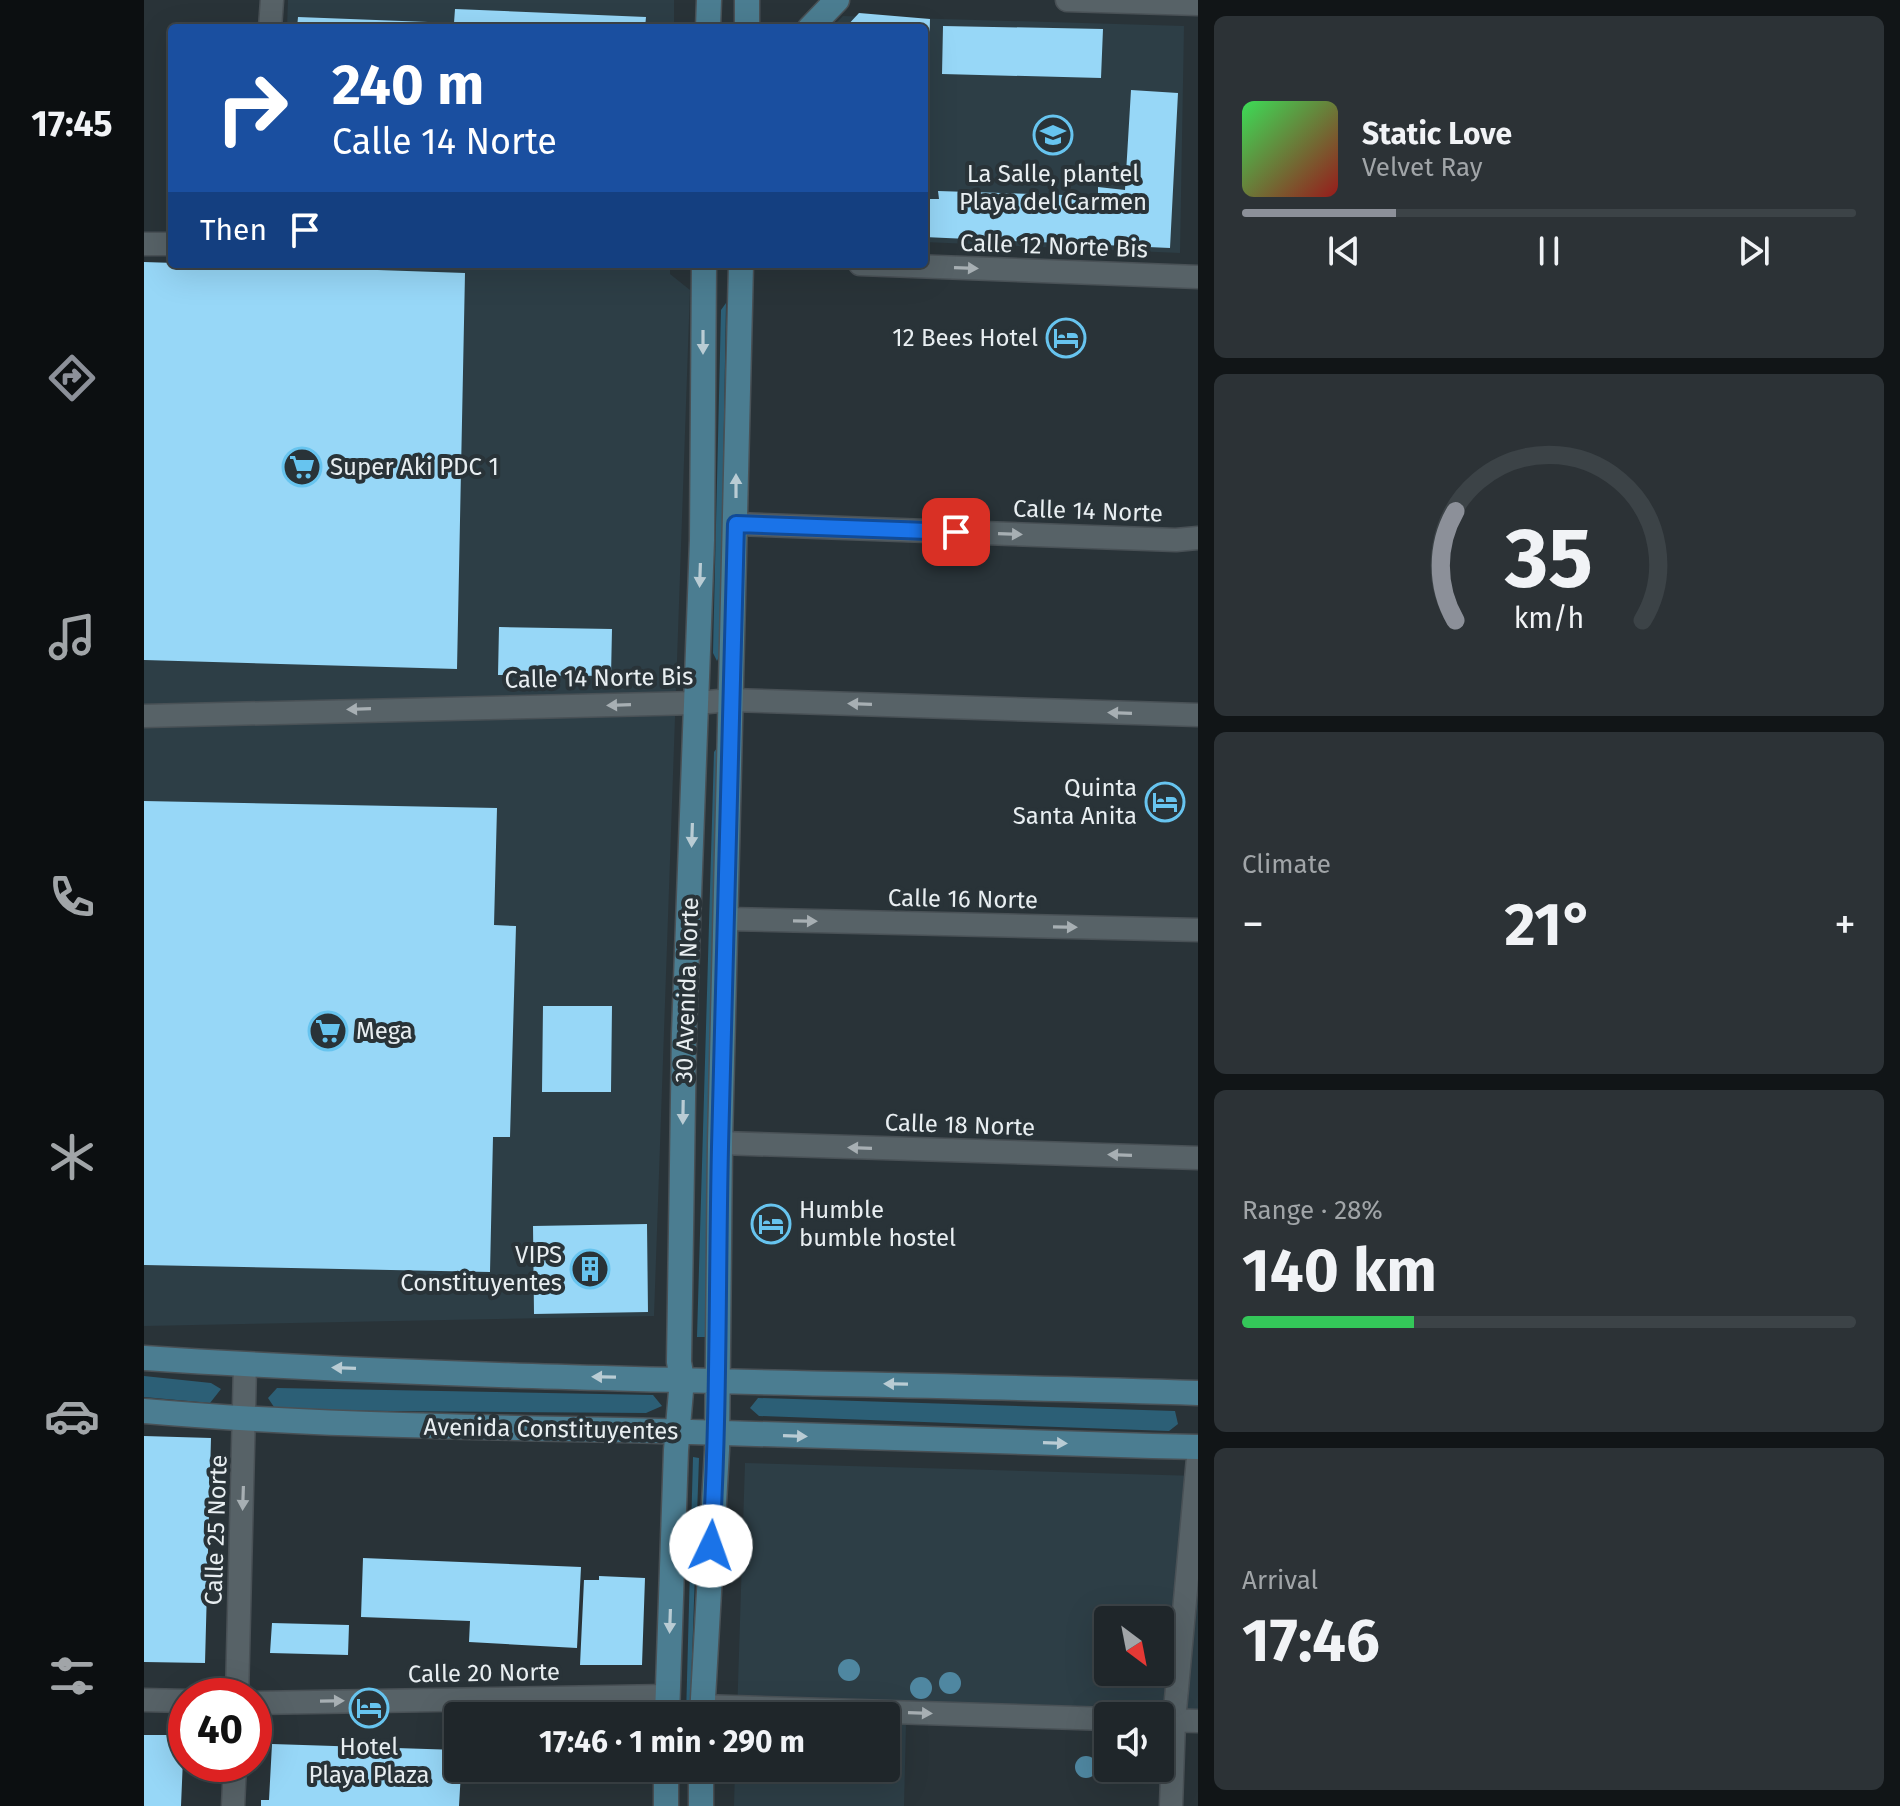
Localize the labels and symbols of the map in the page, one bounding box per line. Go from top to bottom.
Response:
school or university icon: La Salle, plantel Playa del Carmen [1032,114,1074,156]
place label: La Salle, plantel Playa del Carmen [959,160,1147,216]
street label: Calle 12 Norte Bis [960,229,1148,263]
one-way arrow [954,262,979,275]
hotel icon: 12 Bees Hotel [1045,317,1087,359]
place label: 12 Bees Hotel [892,324,1038,352]
one-way arrow [697,330,709,355]
supermarket icon: Super Aki PDC 1 [281,446,323,488]
place label: Super Aki PDC 1 [330,453,499,481]
one-way arrow [730,473,742,498]
street label: Calle 14 Norte [1013,494,1163,528]
pin [922,498,990,566]
one-way arrow [998,528,1023,541]
one-way arrow [694,563,707,588]
street label: Calle 14 Norte Bis [504,662,694,694]
one-way arrow [847,697,872,710]
one-way arrow [606,699,631,711]
one-way arrow [346,703,371,716]
one-way arrow [1107,706,1132,719]
place label: Quinta Santa Anita [1013,774,1137,830]
hotel icon: Quinta Santa Anita [1144,781,1186,823]
one-way arrow [686,823,699,848]
street label: Calle 16 Norte [888,884,1038,914]
street label: 30 Avenida Norte [670,897,704,1083]
one-way arrow [793,915,818,927]
one-way arrow [1053,920,1078,933]
supermarket icon: Mega [307,1010,349,1052]
place label: Mega [356,1017,413,1045]
one-way arrow [677,1100,689,1125]
street label: Calle 18 Norte [884,1108,1036,1142]
one-way arrow [847,1141,872,1154]
one-way arrow [1107,1149,1132,1162]
place label: Humble bumble hostel [799,1196,956,1252]
hotel icon: Humble bumble hostel [750,1203,792,1245]
place label: VIPS Constituyentes [400,1241,562,1297]
building icon: VIPS Constituyentes [569,1248,611,1290]
one-way arrow [331,1362,356,1375]
one-way arrow [591,1370,616,1383]
one-way arrow [883,1378,908,1390]
street label: Avenida Constituyentes [423,1413,679,1445]
one-way arrow [783,1429,808,1442]
one-way arrow [1043,1437,1068,1450]
street label: Calle 25 Norte [199,1454,233,1606]
one-way arrow [237,1486,249,1511]
position arrow [669,1504,753,1588]
north arrow [1094,1606,1174,1686]
one-way arrow [664,1609,677,1634]
street label: Calle 20 Norte [408,1658,560,1688]
speed limit sign: 40 [168,1678,272,1782]
hotel icon: Hotel Playa Plaza [348,1687,390,1729]
one-way arrow [320,1695,345,1708]
one-way arrow [908,1706,933,1719]
place label: Hotel Playa Plaza [308,1733,430,1789]

